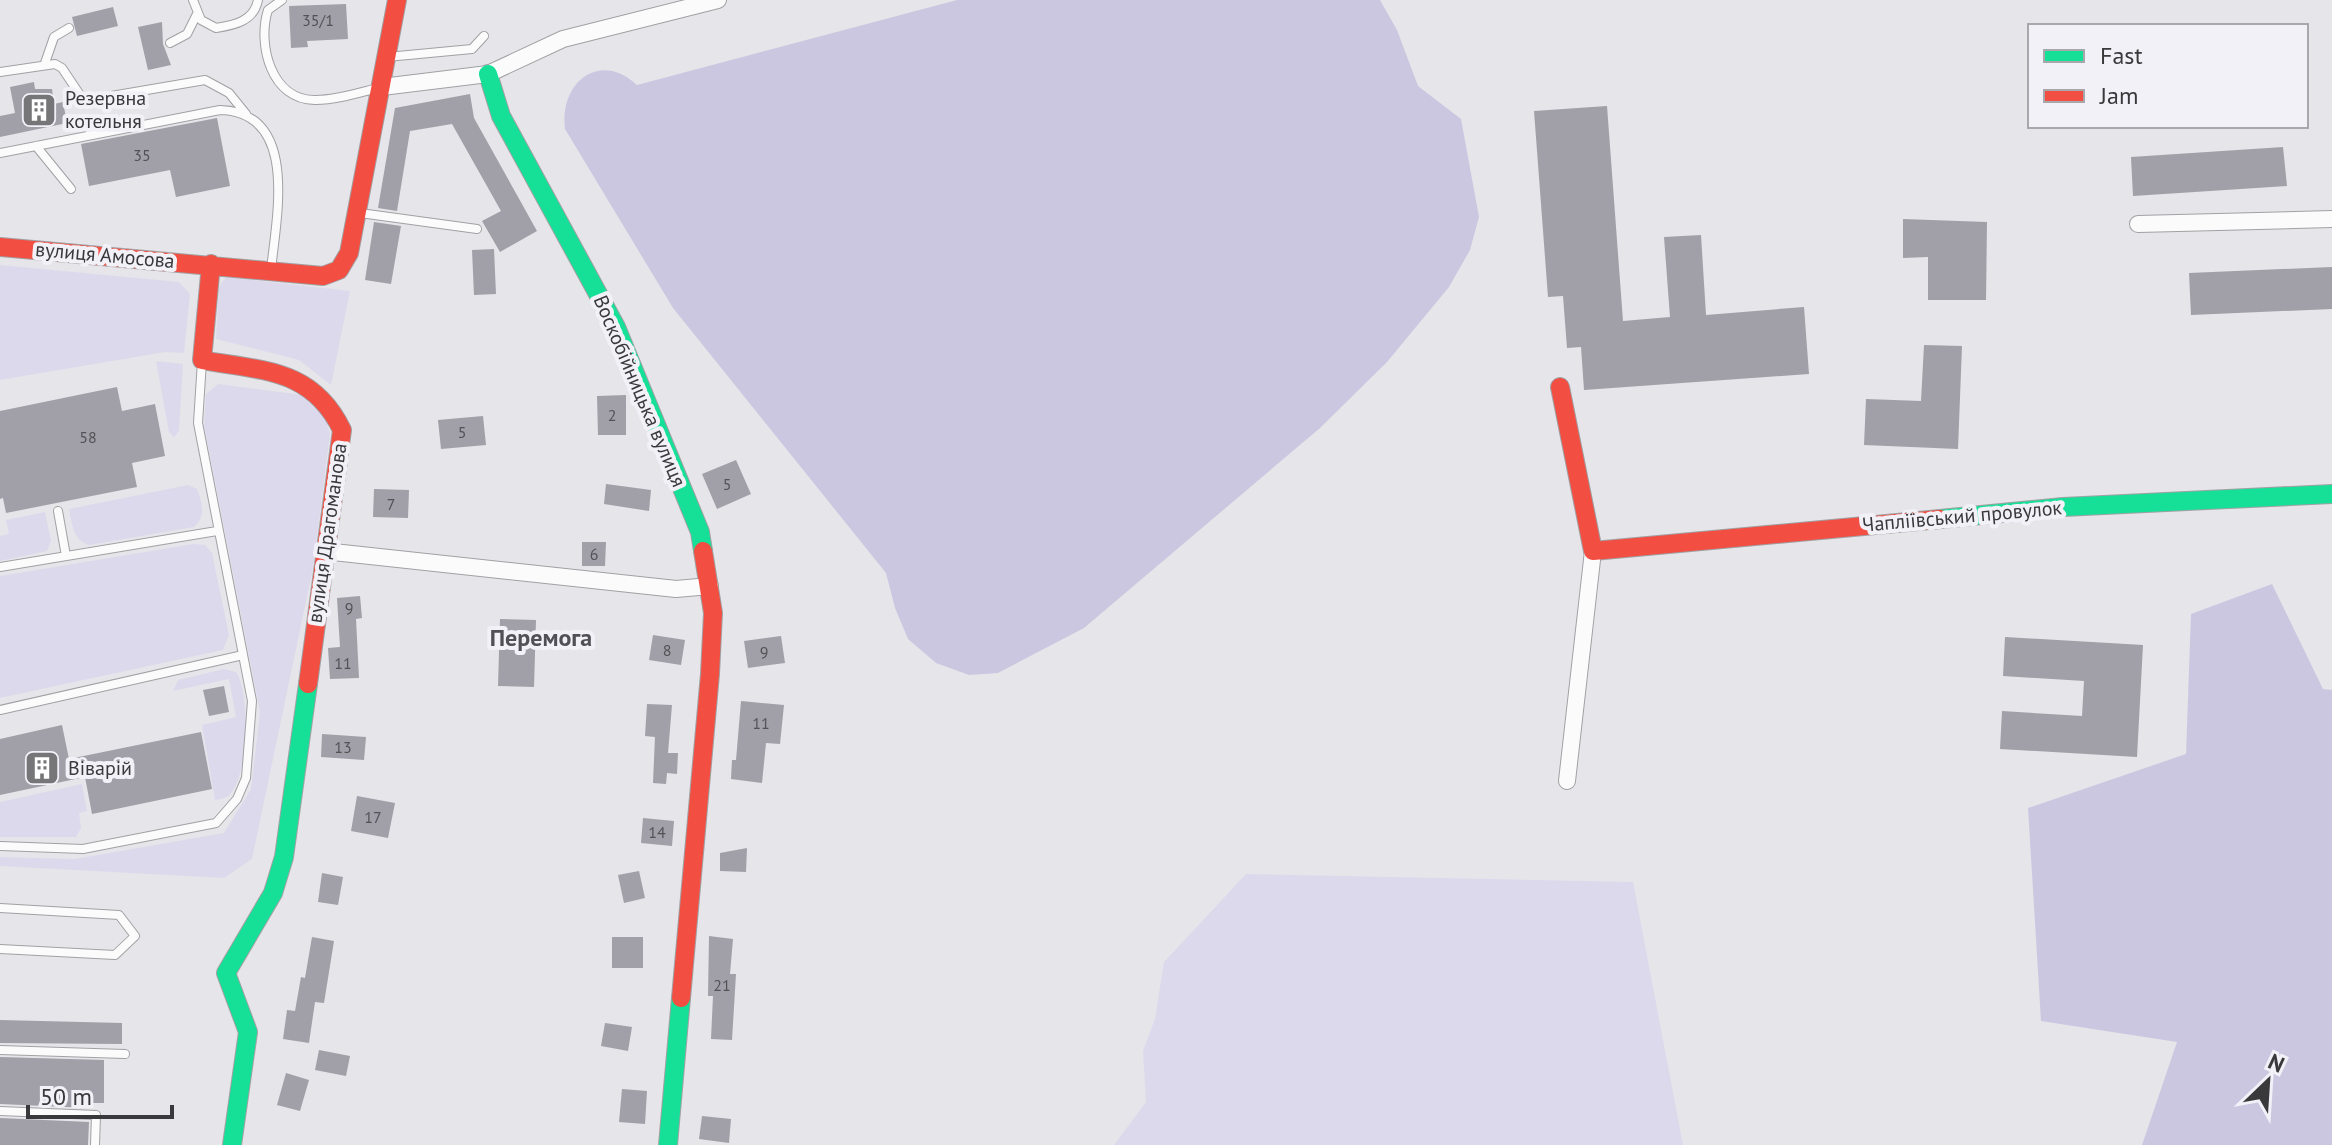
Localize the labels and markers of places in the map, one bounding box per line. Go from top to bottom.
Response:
place label: Резервна котельня [65,85,146,134]
building icon: Резервна котельня [20,91,58,129]
building icon: Віварій [23,749,61,787]
place label: Віварій [68,755,132,781]

